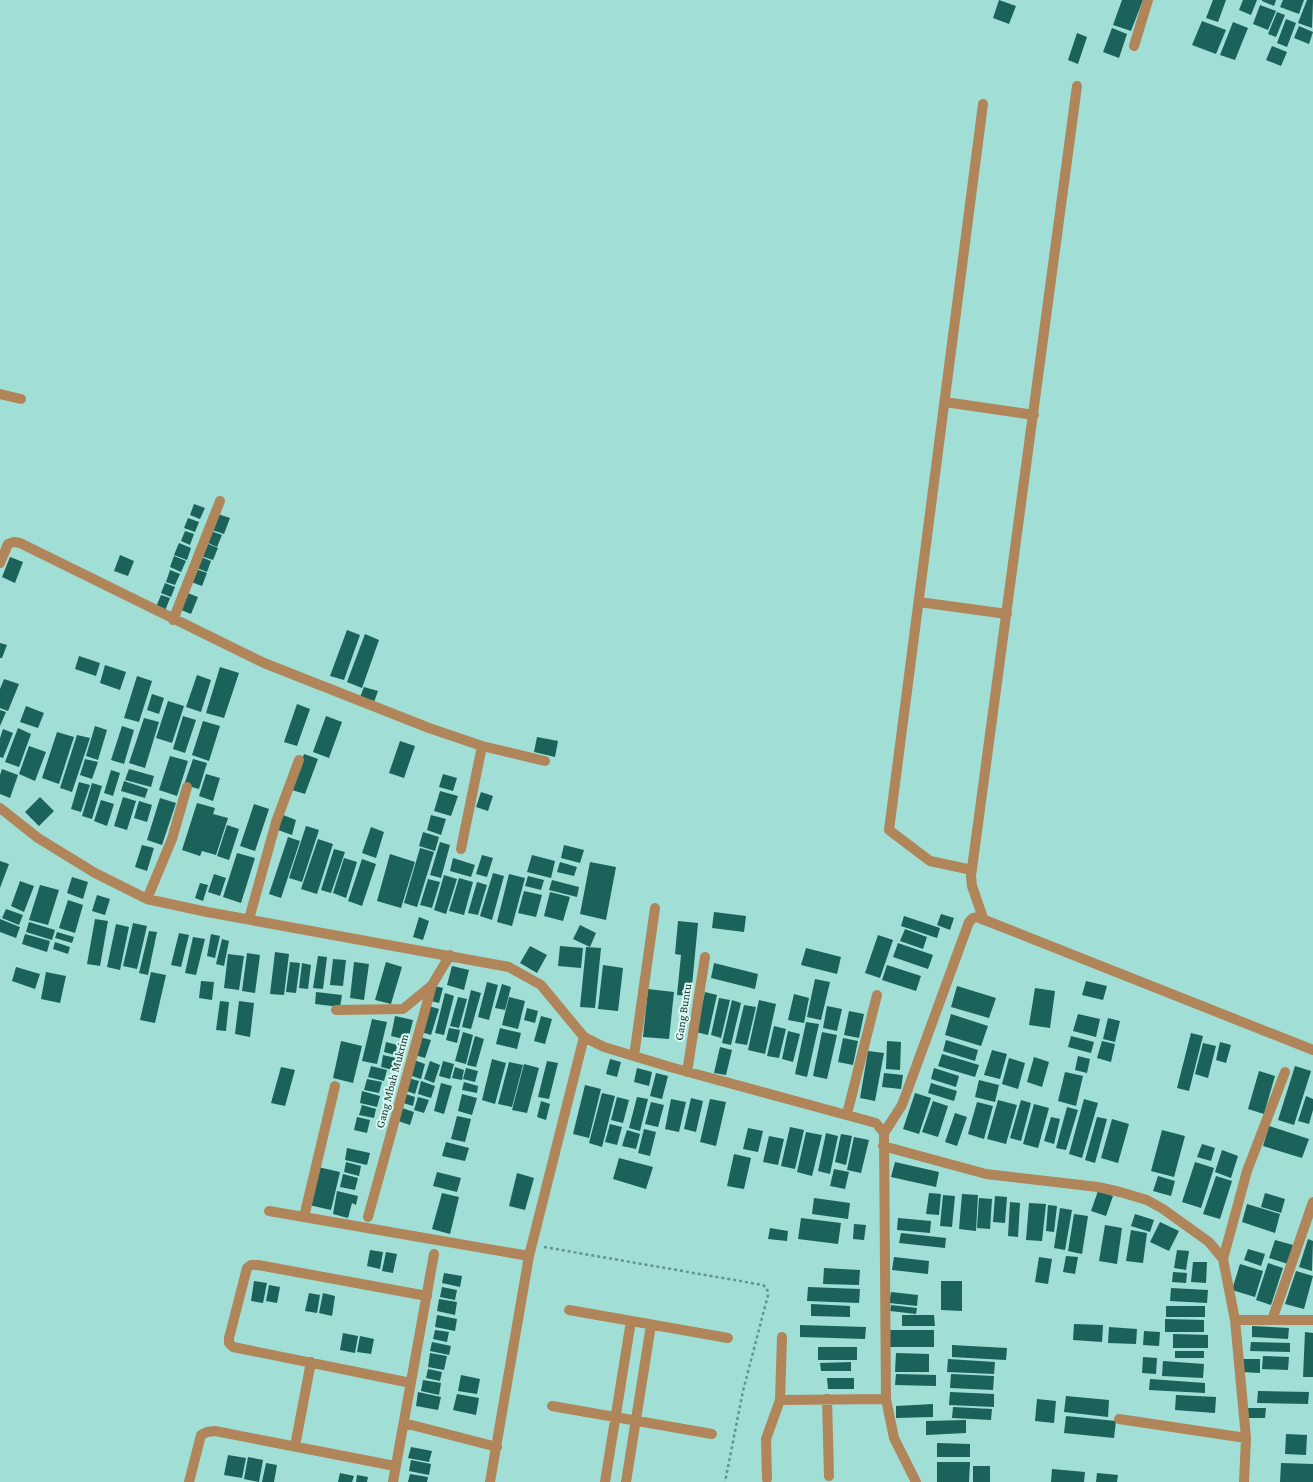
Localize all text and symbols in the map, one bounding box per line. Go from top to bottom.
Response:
street label: Gang Buntu [672,982,694,1041]
street label: Gang Mbah Mukrim [373,1032,411,1130]

